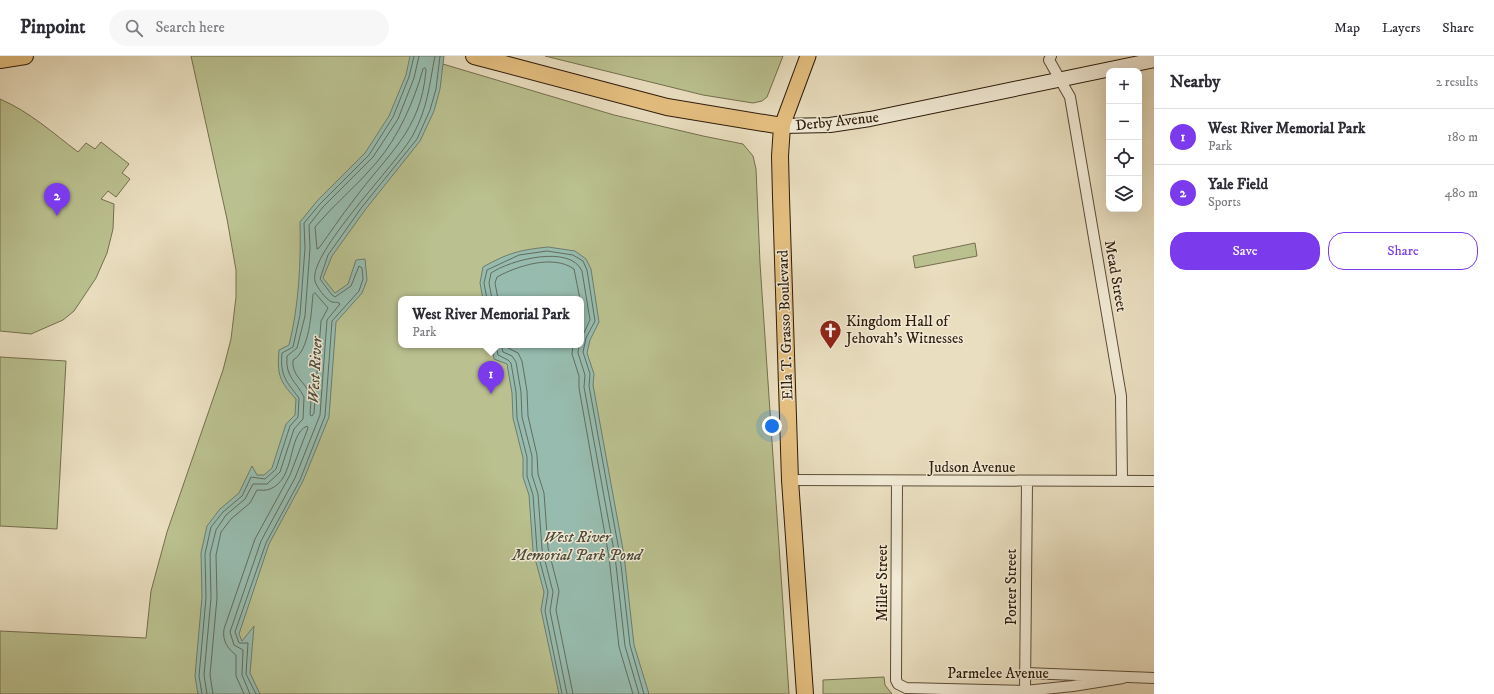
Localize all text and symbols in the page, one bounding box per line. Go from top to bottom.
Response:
search box [109,10,389,46]
text: Pinpoint [20,16,85,39]
icon: search [123,17,145,39]
text: Search here [155,18,225,37]
text: Map [1334,19,1360,37]
text: Layers [1382,19,1420,37]
text: Share [1442,19,1474,37]
map controls [1106,68,1142,212]
button: + [1106,68,1142,104]
text: Nearby [1170,71,1220,93]
text: 2 results [1436,74,1478,90]
button: − [1106,104,1142,140]
street label: Derby Avenue [794,108,880,135]
text: West River Memorial Park [1208,119,1365,138]
text: 1 [1181,129,1185,145]
text: 180 m [1447,129,1478,145]
text: Park [1208,138,1232,154]
button: locate [1106,140,1142,176]
text: Yale Field [1208,175,1268,194]
button: layers [1106,176,1142,212]
pin: 2 [44,183,70,216]
text: 2 [1180,185,1186,201]
text: 480 m [1444,185,1478,201]
text: Sports [1208,194,1241,210]
button: Save [1170,232,1320,270]
button: Share [1328,232,1478,270]
street label: Mead Street [1100,239,1131,314]
street label: Ella T. Grasso Boulevard [773,249,798,400]
popup [398,296,584,348]
text: West River Memorial Park [412,305,570,324]
place label: Kingdom Hall of Jehovah's Witnesses [844,312,963,348]
church icon: Kingdom Hall of Jehovah's Witnesses [817,317,843,350]
text: Park [412,324,437,340]
water label: West River [303,335,327,404]
pin: 1 [478,361,504,394]
your location [762,416,782,436]
street label: Judson Avenue [926,458,1016,477]
water label: West River Memorial Park Pond [511,527,644,565]
street label: Miller Street [873,544,892,622]
street label: Porter Street [1002,549,1021,625]
street label: Parmelee Avenue [947,664,1049,683]

